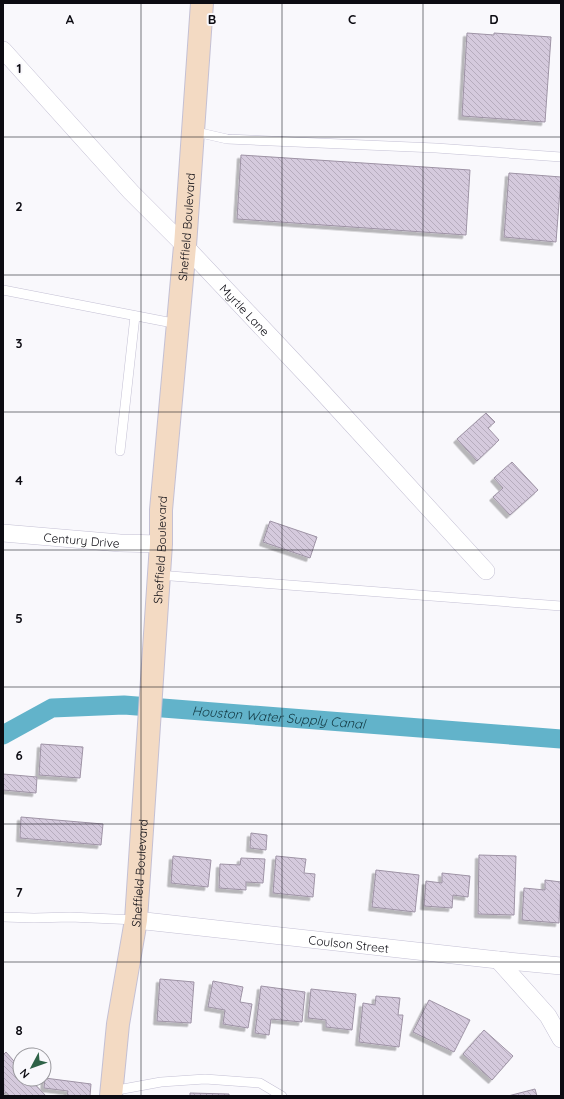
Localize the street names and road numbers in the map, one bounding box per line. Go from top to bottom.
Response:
street label: Sheffield Boulevard [174,172,198,281]
street label: Myrtle Lane [217,281,273,339]
street label: Sheffield Boulevard [150,495,170,604]
street label: Century Drive [43,529,120,550]
street label: Sheffield Boulevard [127,819,150,928]
street label: Coulson Street [308,932,390,955]

